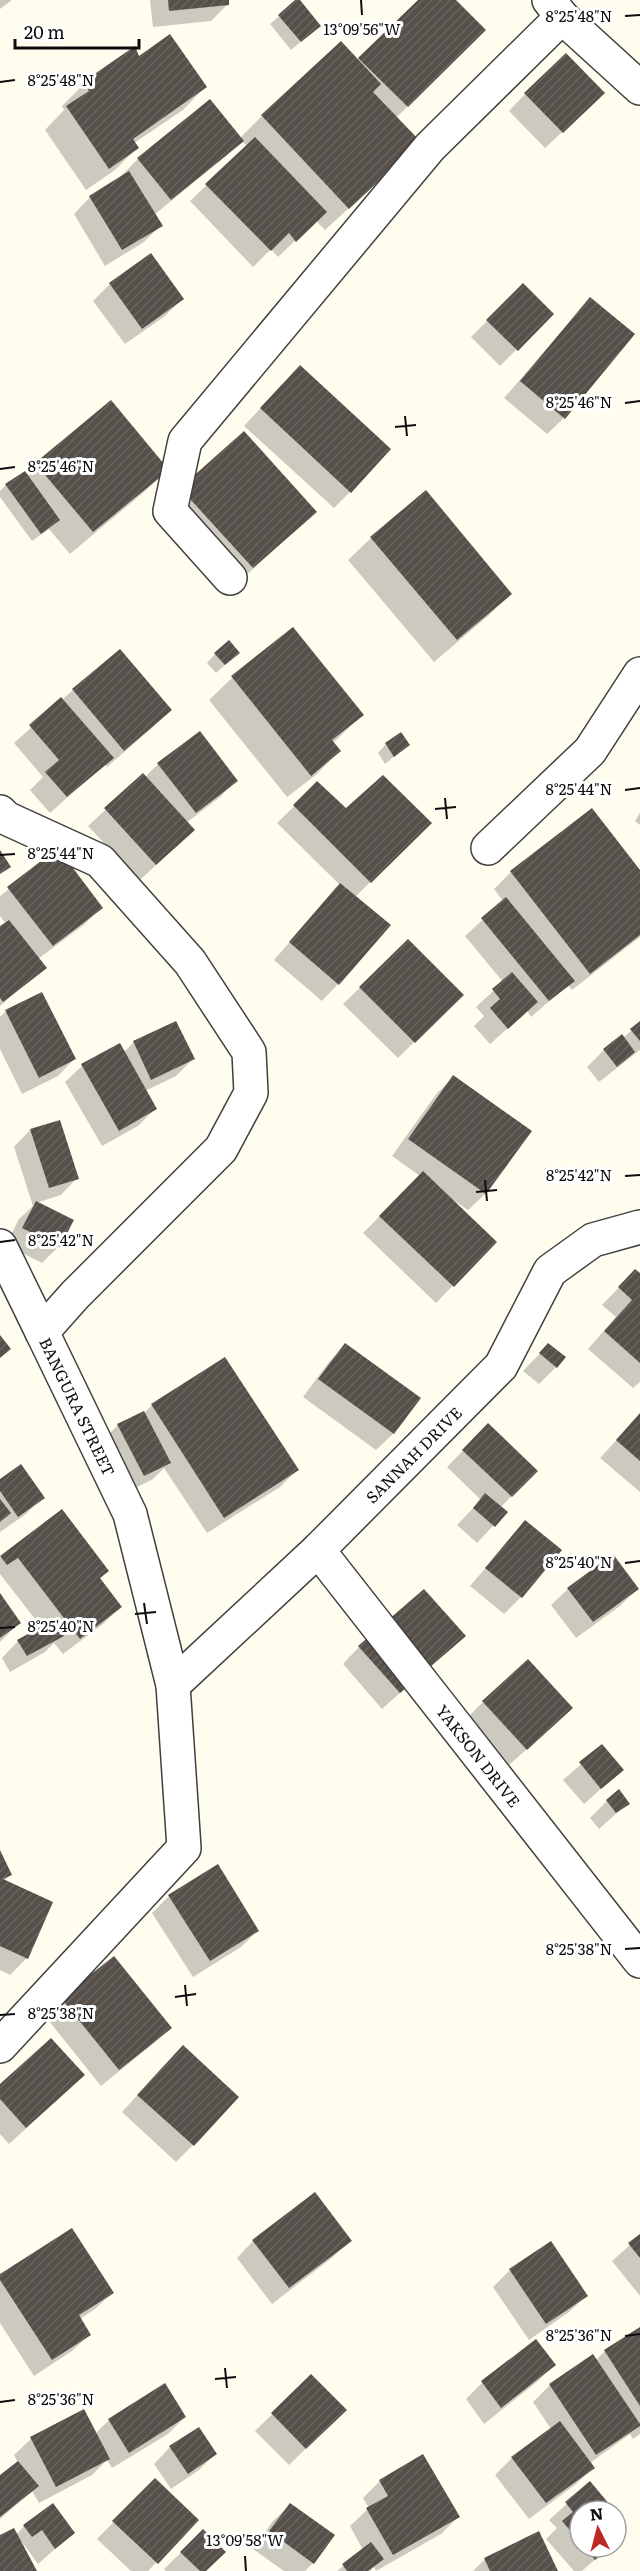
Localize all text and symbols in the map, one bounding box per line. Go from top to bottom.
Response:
text: 8°25'48"N [546,4,612,27]
scale bar [15,12,140,50]
text: 13°09'56"W [323,17,401,40]
text: 20 m [24,18,65,45]
text: 8°25'48"N [28,68,94,91]
text: 8°25'46"N [546,390,612,413]
text: 8°25'46"N [28,454,94,477]
text: 8°25'44"N [546,777,612,800]
text: 8°25'44"N [28,841,94,864]
text: 8°25'42"N [546,1163,612,1186]
text: 8°25'42"N [28,1228,94,1251]
street label: BANGURA STREET [34,1333,122,1480]
street label: SANNAH DRIVE [360,1401,467,1508]
text: 8°25'40"N [545,1550,613,1573]
text: 8°25'40"N [27,1614,95,1637]
street label: YAKSON DRIVE [431,1699,527,1812]
text: 8°25'38"N [546,1937,612,1960]
text: 8°25'38"N [28,2001,94,2024]
text: 8°25'36"N [546,2323,612,2346]
text: 8°25'36"N [28,2387,94,2410]
north arrow [568,2499,628,2559]
text: N [588,2500,604,2526]
text: 13°09'58"W [206,2528,284,2551]

